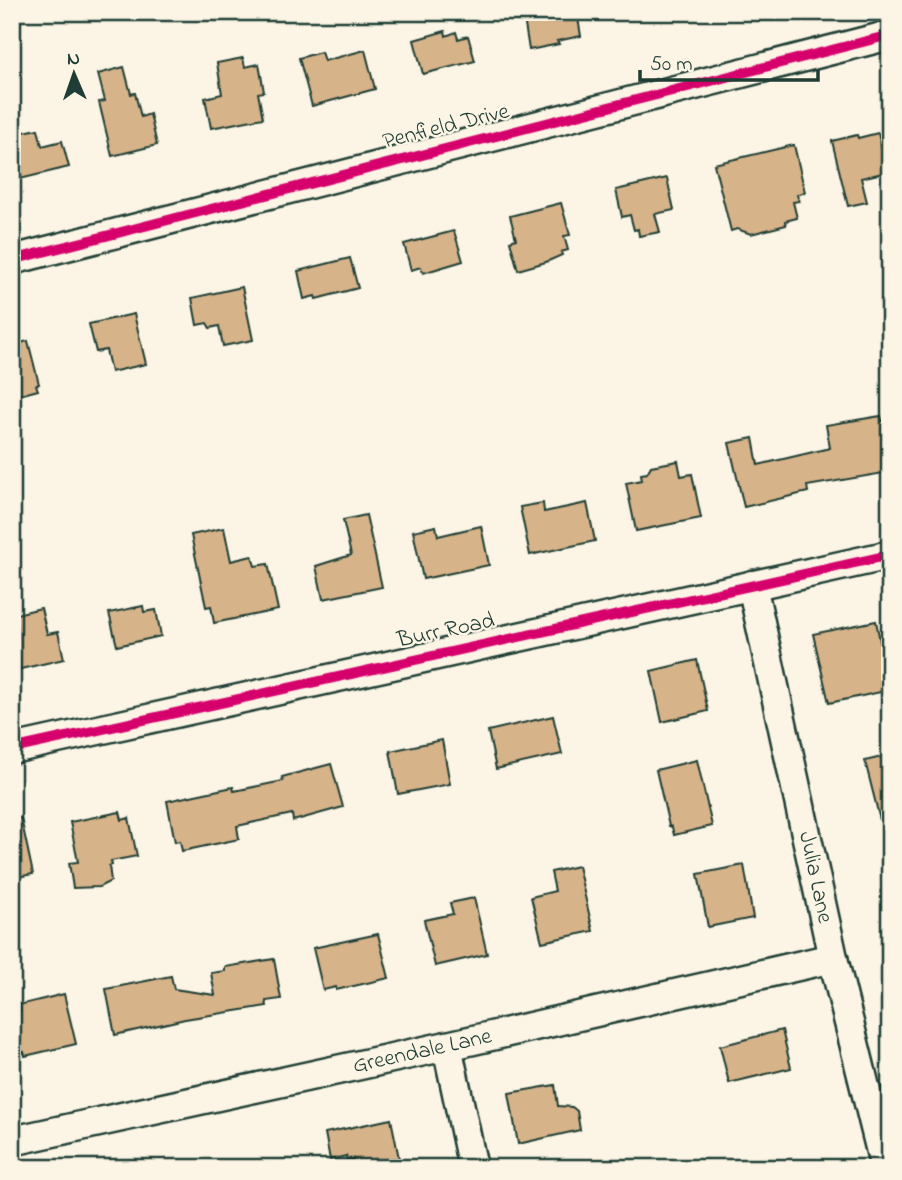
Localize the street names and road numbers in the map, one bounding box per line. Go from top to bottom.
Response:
street label: Penfield Drive [379,95,513,159]
street label: Burr Road [393,605,498,658]
street label: Julia Lane [789,828,842,927]
street label: Greendale Lane [350,1020,496,1083]

